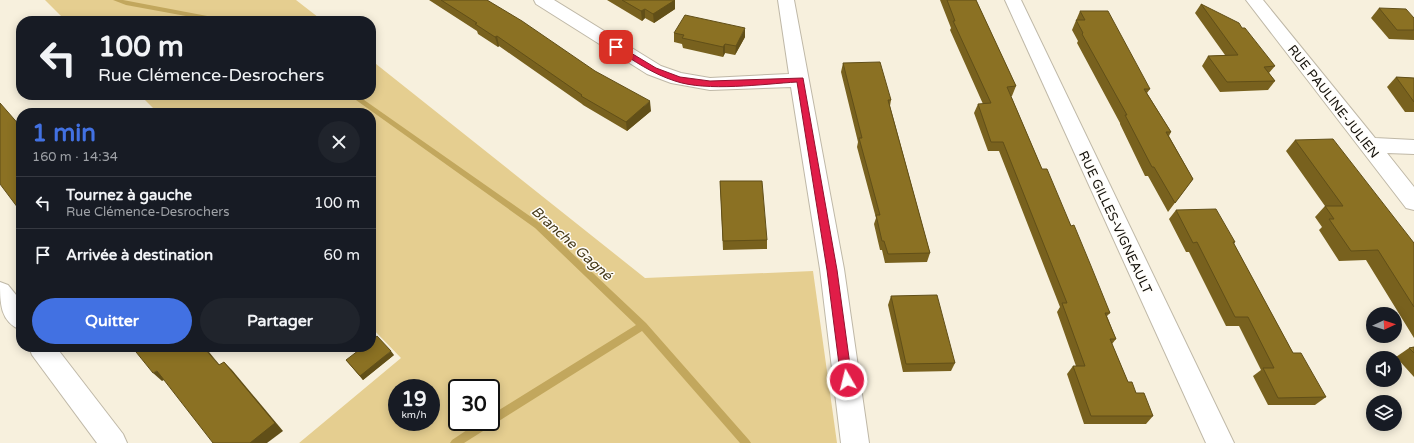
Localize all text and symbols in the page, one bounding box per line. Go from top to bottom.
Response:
text: 100 m [98,30,184,64]
pin [599,30,633,64]
icon: left [32,32,84,84]
icon: arrive [605,36,627,58]
street label: RUE PAULINE-JULIEN [1284,42,1382,161]
text: Rue Clémence-Desrochers [98,64,324,86]
text: 1 min [32,119,96,148]
button: close [318,121,360,163]
text: 160 m · 14:34 [32,149,118,165]
street label: RUE GILLES-VIGNEAULT [1075,149,1155,296]
text: Tournez à gauche [66,186,192,204]
icon: left [32,192,54,214]
text: 100 m [314,194,360,212]
water label: Branche Gagné [528,203,616,285]
text: Rue Clémence-Desrochers [66,204,230,220]
icon: arrive [32,244,54,266]
text: Arrivée à destination [66,246,213,264]
text: 60 m [323,246,360,264]
button: Quitter [32,298,192,344]
button: Partager [200,298,360,344]
north arrow [1366,307,1402,343]
map controls [1366,307,1402,431]
button: sound [1366,351,1402,387]
position arrow [826,359,868,401]
speed limit sign: 30 [448,379,500,431]
text: 19 [401,388,427,412]
button: layers [1366,395,1402,431]
text: km/h [401,409,427,421]

